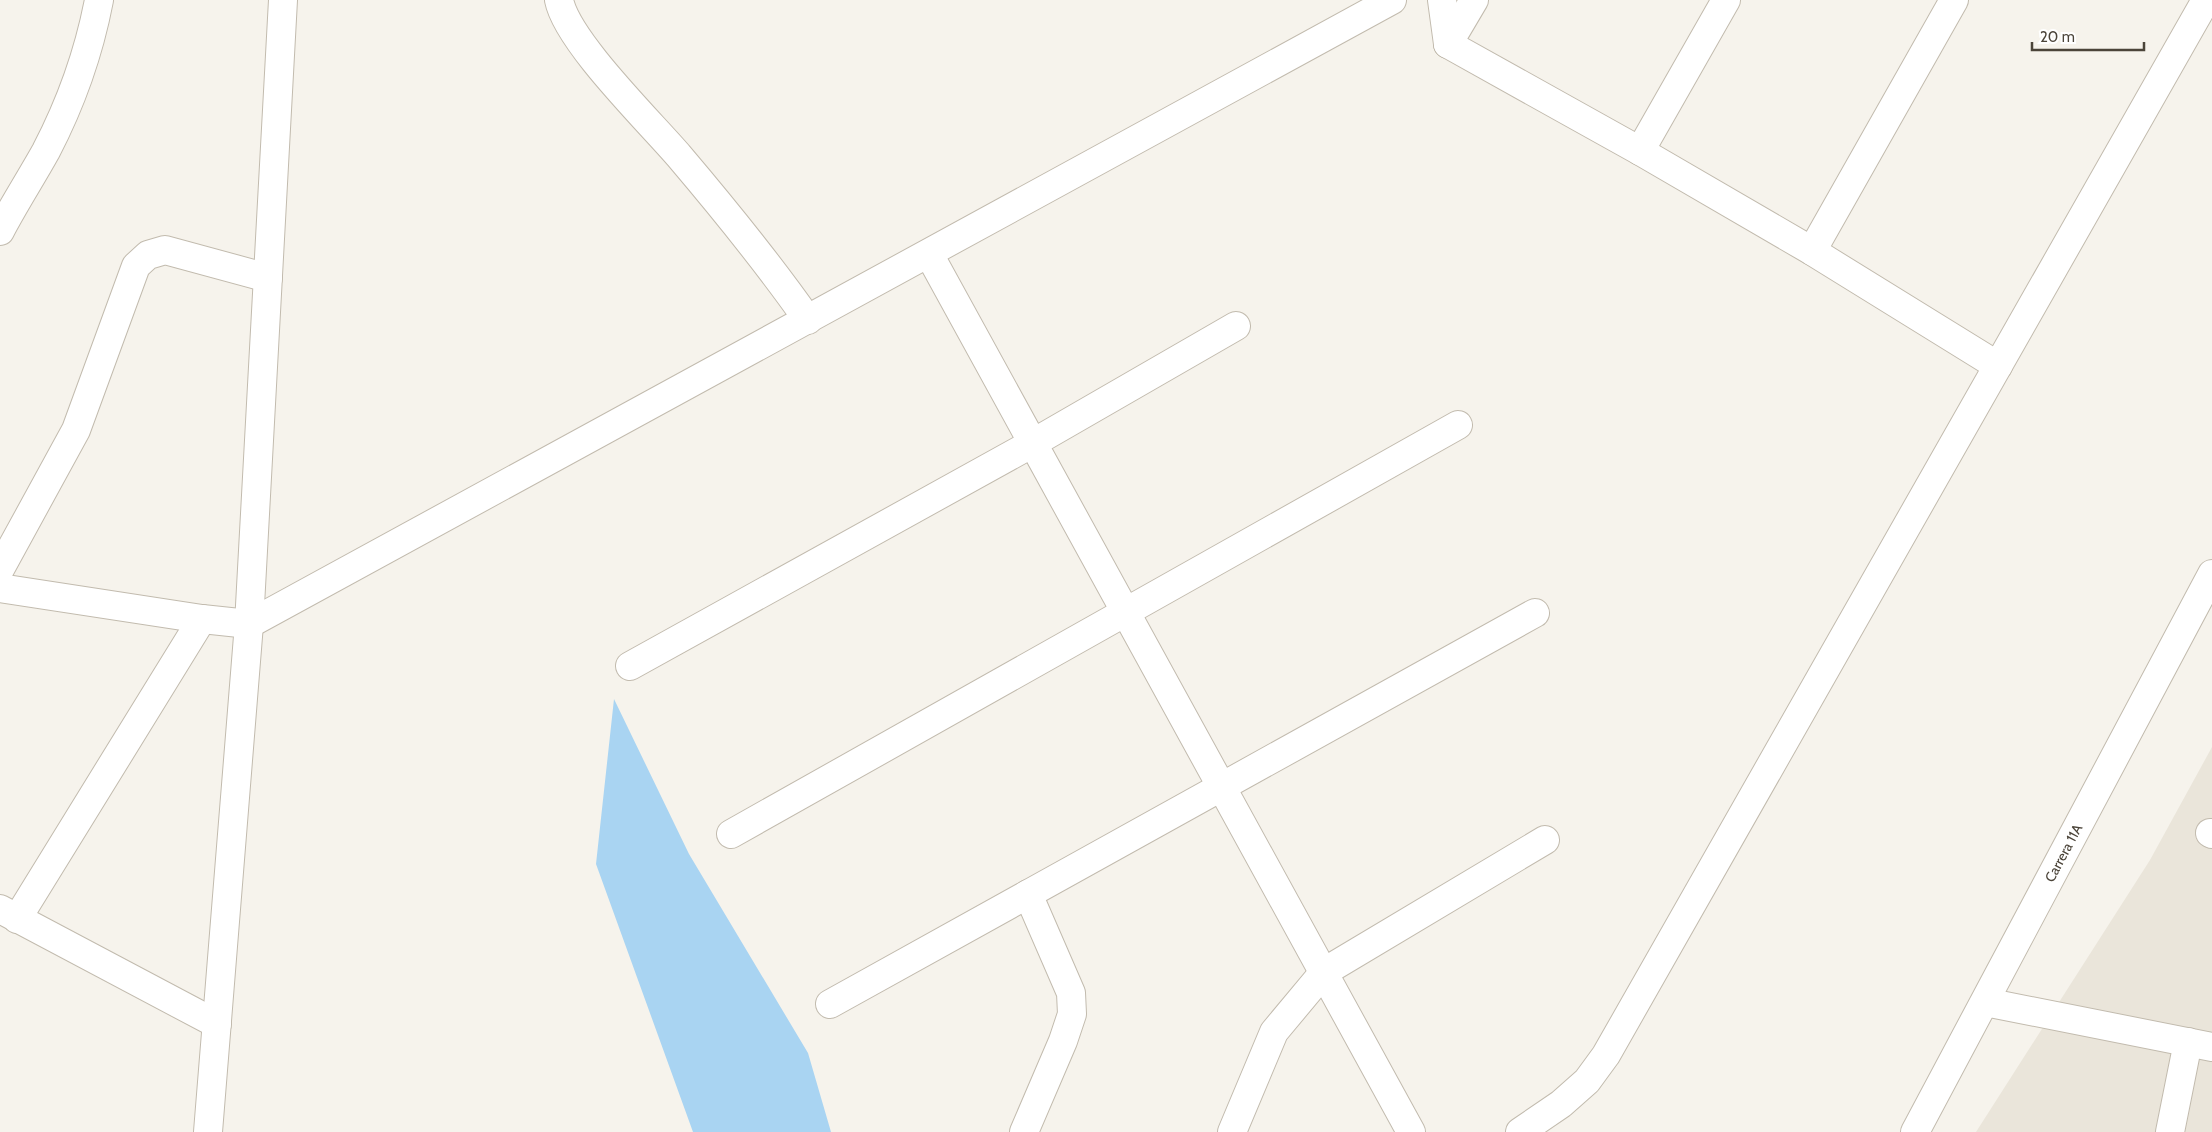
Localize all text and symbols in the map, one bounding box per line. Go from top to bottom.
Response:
scale bar [2032,20,2144,52]
text: 20 m [2040,28,2075,46]
street label: Carrera 11A [2041,821,2086,885]

